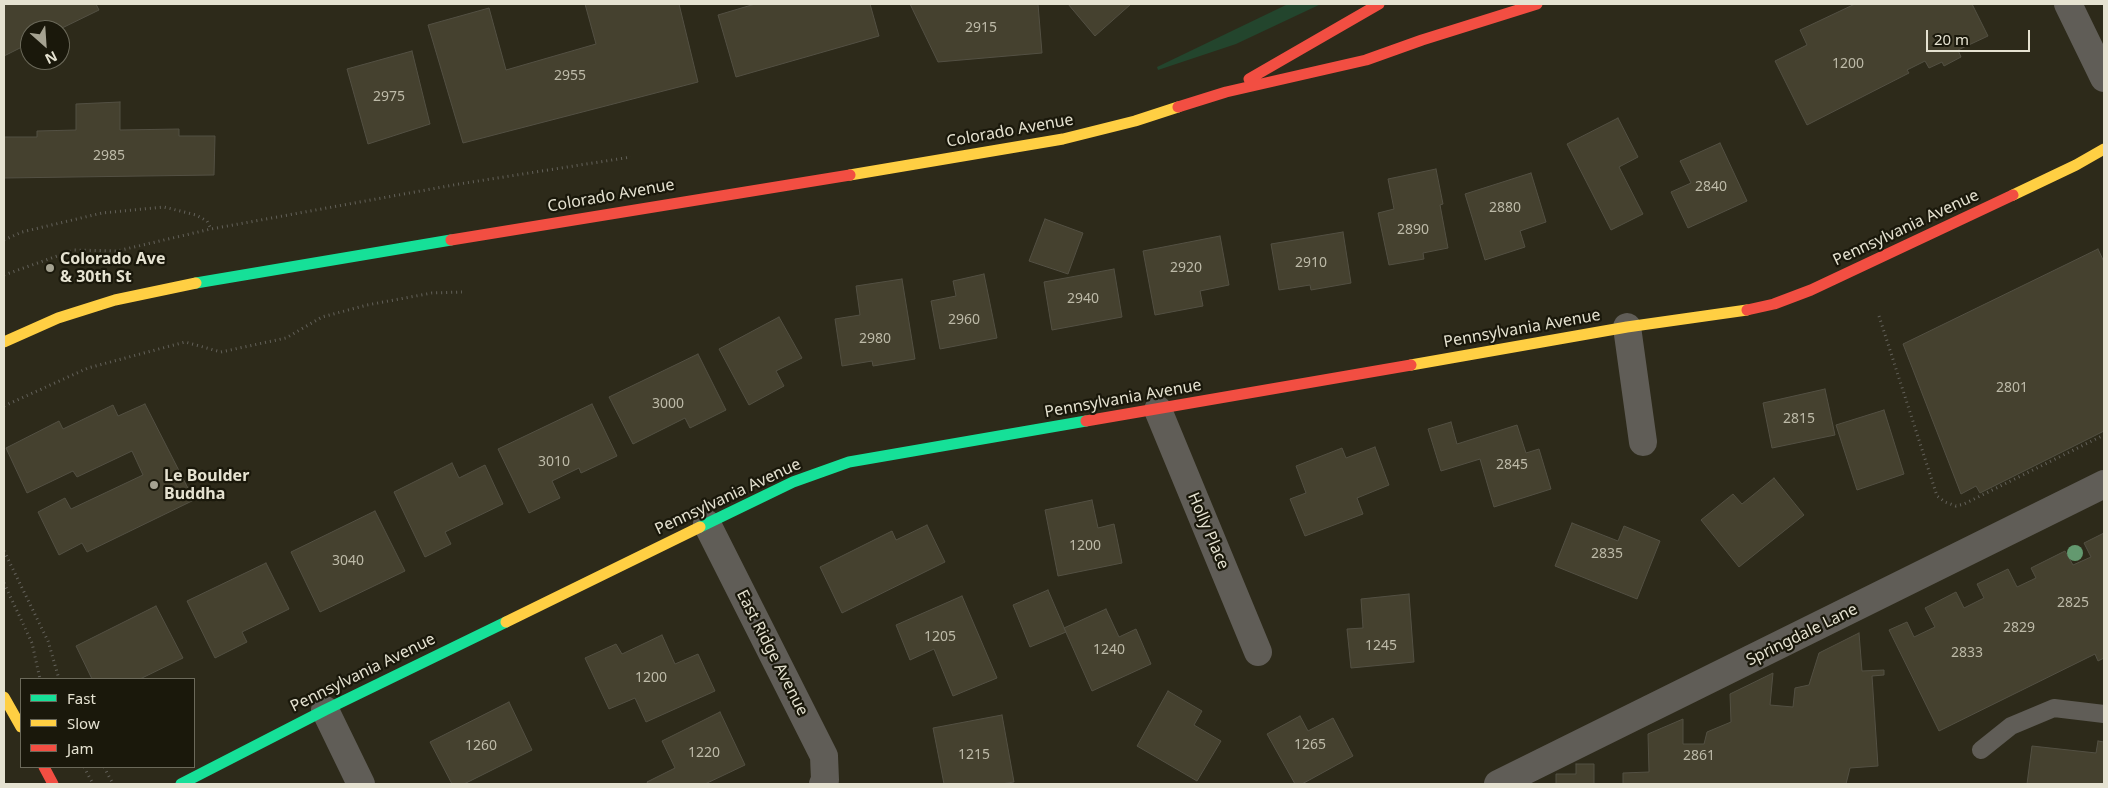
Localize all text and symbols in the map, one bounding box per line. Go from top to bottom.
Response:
north arrow [20,20,70,70]
house number: 2915 [965,20,997,36]
scale bar [1928,20,2032,52]
text: 20 m [1934,29,1969,49]
text: N [42,47,61,69]
house number: 1200 [1832,56,1864,72]
house number: 2955 [554,68,586,84]
house number: 2975 [373,89,405,105]
street label: Colorado Avenue [945,110,1075,152]
house number: 2985 [93,148,125,164]
street label: Colorado Avenue [546,175,676,217]
house number: 2840 [1695,179,1727,195]
street label: Pennsylvania Avenue [1830,186,1982,270]
house number: 2880 [1489,200,1521,216]
house number: 2890 [1397,222,1429,238]
place label: Colorado Ave & 30th St [60,249,165,287]
house number: 2910 [1295,255,1327,271]
house number: 2920 [1170,260,1202,276]
marker: Colorado Ave & 30th St [44,262,56,274]
house number: 2940 [1067,291,1099,307]
street label: Pennsylvania Avenue [1442,306,1602,352]
house number: 2960 [948,312,980,328]
house number: 2980 [859,331,891,347]
street label: Pennsylvania Avenue [1043,376,1203,422]
house number: 2801 [1996,380,2028,396]
house number: 3000 [652,396,684,412]
house number: 2815 [1783,411,1815,427]
house number: 3010 [538,454,570,470]
street label: Pennsylvania Avenue [652,455,804,539]
house number: 2845 [1496,457,1528,473]
place label: Le Boulder Buddha [164,466,249,504]
marker: Le Boulder Buddha [148,479,160,491]
street label: Holly Place [1183,490,1233,572]
house number: 1200 [1069,538,1101,554]
house number: 2835 [1591,546,1623,562]
house number: 3040 [332,553,364,569]
street label: East Ridge Avenue [732,587,812,719]
house number: 2825 [2057,595,2089,611]
street label: Springdale Lane [1743,600,1861,670]
house number: 2829 [2003,620,2035,636]
house number: 1205 [924,629,956,645]
street label: Pennsylvania Avenue [287,630,439,716]
house number: 1245 [1365,638,1397,654]
house number: 1240 [1093,642,1125,658]
house number: 2833 [1951,645,1983,661]
house number: 1200 [635,670,667,686]
legend [20,678,195,768]
text: Fast [67,688,96,708]
text: Slow [67,713,100,733]
house number: 1265 [1294,737,1326,753]
text: Jam [67,738,94,758]
house number: 1260 [465,738,497,754]
house number: 1220 [688,745,720,761]
house number: 1215 [958,747,990,763]
house number: 2861 [1683,748,1715,764]

